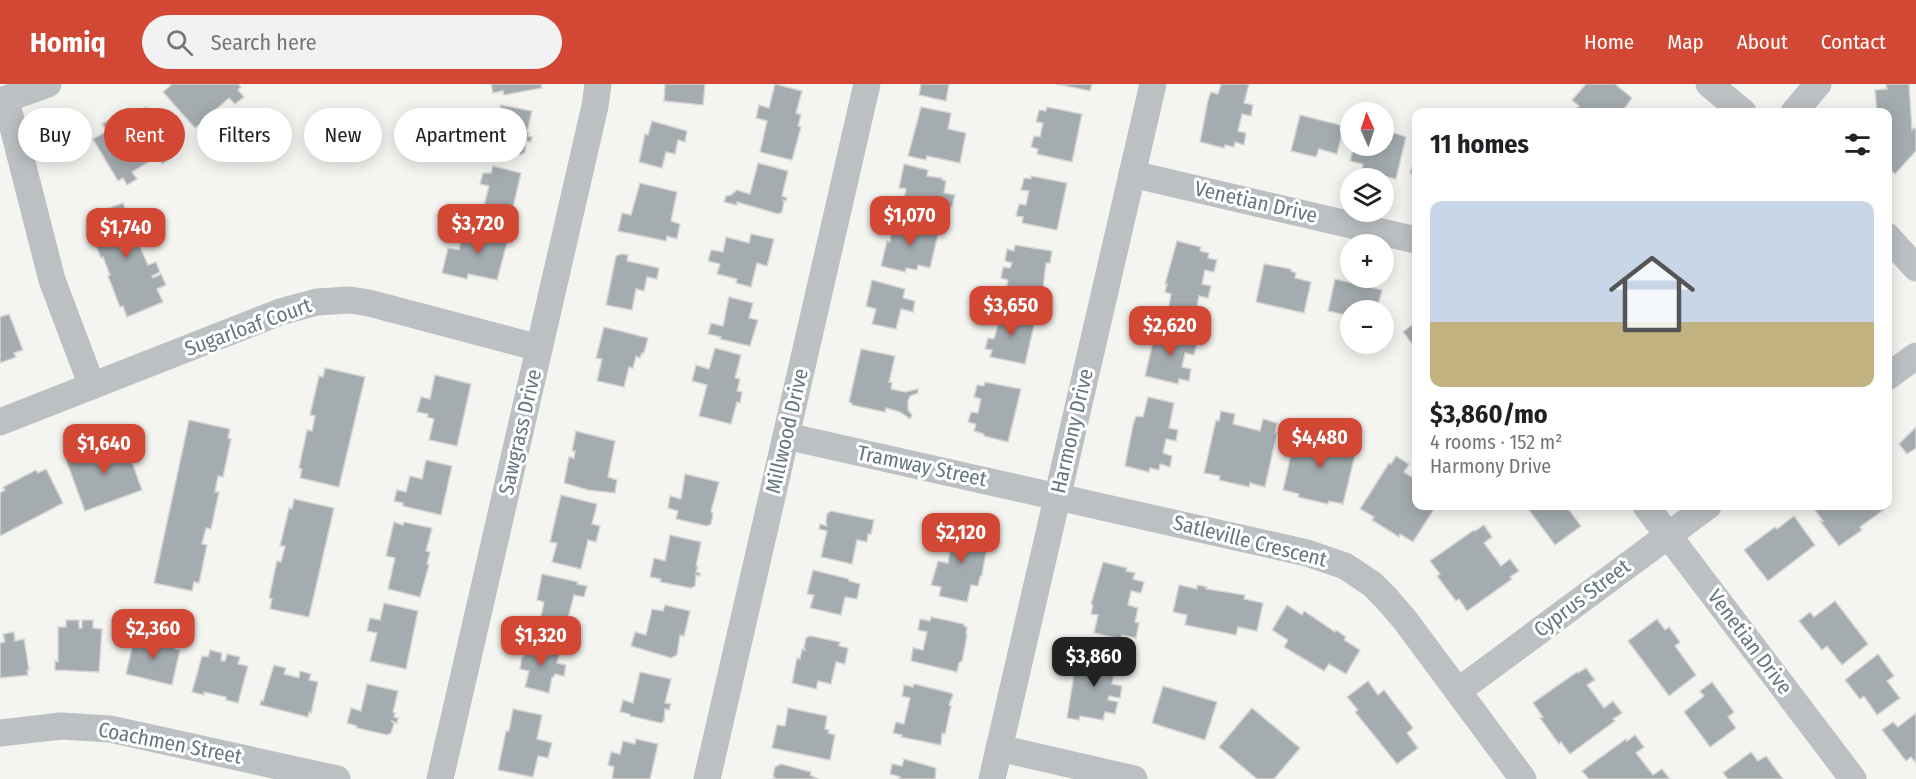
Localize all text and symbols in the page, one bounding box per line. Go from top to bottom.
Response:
search box [142,15,562,69]
text: Homiq [30,26,106,59]
icon: search [163,26,196,59]
text: Search here [211,29,317,56]
text: Home [1584,29,1634,55]
text: Map [1667,29,1704,55]
text: About [1737,29,1788,55]
text: Contact [1821,29,1886,55]
north arrow [1340,102,1394,156]
map controls [1340,102,1394,354]
chip: Buy [18,108,92,162]
chip: Rent [104,108,185,162]
chip: Filters [197,108,292,162]
chip: New [304,108,382,162]
chip: Apartment [394,108,527,162]
icon: filters [1841,128,1874,161]
text: 11 homes [1430,129,1529,160]
button: layers [1340,168,1394,222]
street label: Venetian Drive [1192,175,1320,229]
pin: $1,070 [861,196,959,247]
text: $1,070 [884,203,936,227]
pin: $3,720 [429,204,527,255]
pin: $1,740 [77,208,175,259]
text: $3,720 [452,211,504,235]
text: $1,740 [100,215,152,239]
button: + [1340,234,1394,288]
icon: home [1598,240,1706,348]
pin: $3,650 [962,286,1060,337]
street label: Sugarloaf Court [181,292,315,362]
text: $3,650 [984,293,1038,317]
button: − [1340,300,1394,354]
pin: $2,620 [1121,306,1219,357]
text: $2,620 [1143,313,1197,337]
street label: Millwood Drive [760,366,814,496]
street label: Harmony Drive [1045,366,1099,496]
street label: Sawgrass Drive [493,367,547,497]
text: $3,860/mo [1430,399,1548,430]
pin: $4,480 [1271,418,1369,469]
pin: $1,640 [55,424,153,475]
text: $4,480 [1292,425,1348,449]
text: 4 rooms · 152 m² [1430,430,1562,454]
text: $1,640 [77,431,131,455]
street label: Tramway Street [855,440,989,492]
text: Harmony Drive [1430,454,1551,478]
street label: Satleville Crescent [1171,509,1330,573]
pin: $2,120 [912,513,1010,564]
text: $2,120 [936,520,986,544]
street label: Cyprus Street [1529,553,1635,643]
street label: Venetian Drive [1702,584,1798,700]
pin: $2,360 [104,609,202,660]
text: $2,360 [126,616,180,640]
pin: $1,320 [492,616,590,667]
text: $1,320 [515,623,567,647]
pin: $3,860 [1045,637,1143,688]
text: $3,860 [1066,644,1122,668]
street label: Coachmen Street [96,716,244,770]

